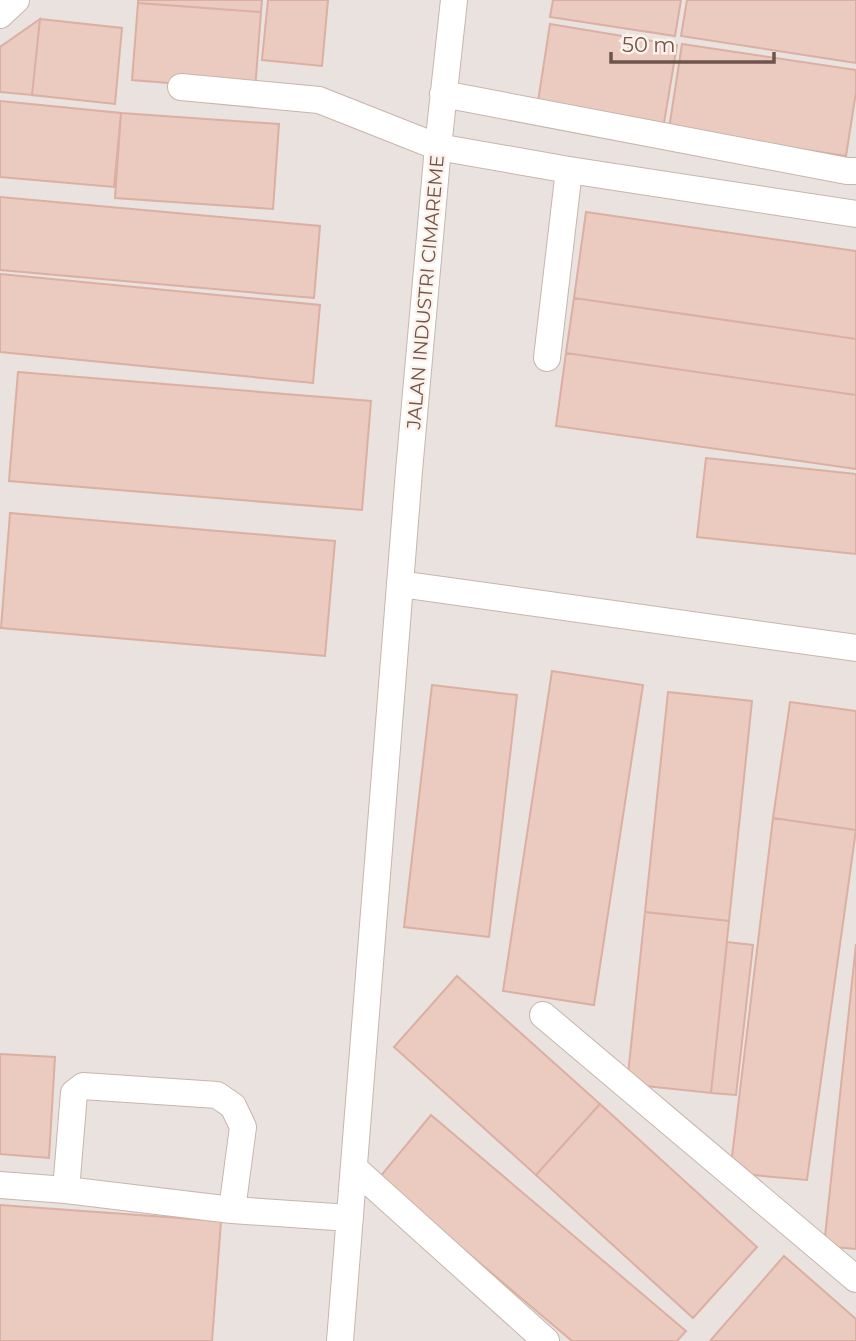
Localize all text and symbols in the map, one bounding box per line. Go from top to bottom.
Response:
scale bar [611,21,774,65]
text: 50 m [622,32,676,57]
street label: JALAN INDUSTRI CIMAREME [402,154,449,431]

